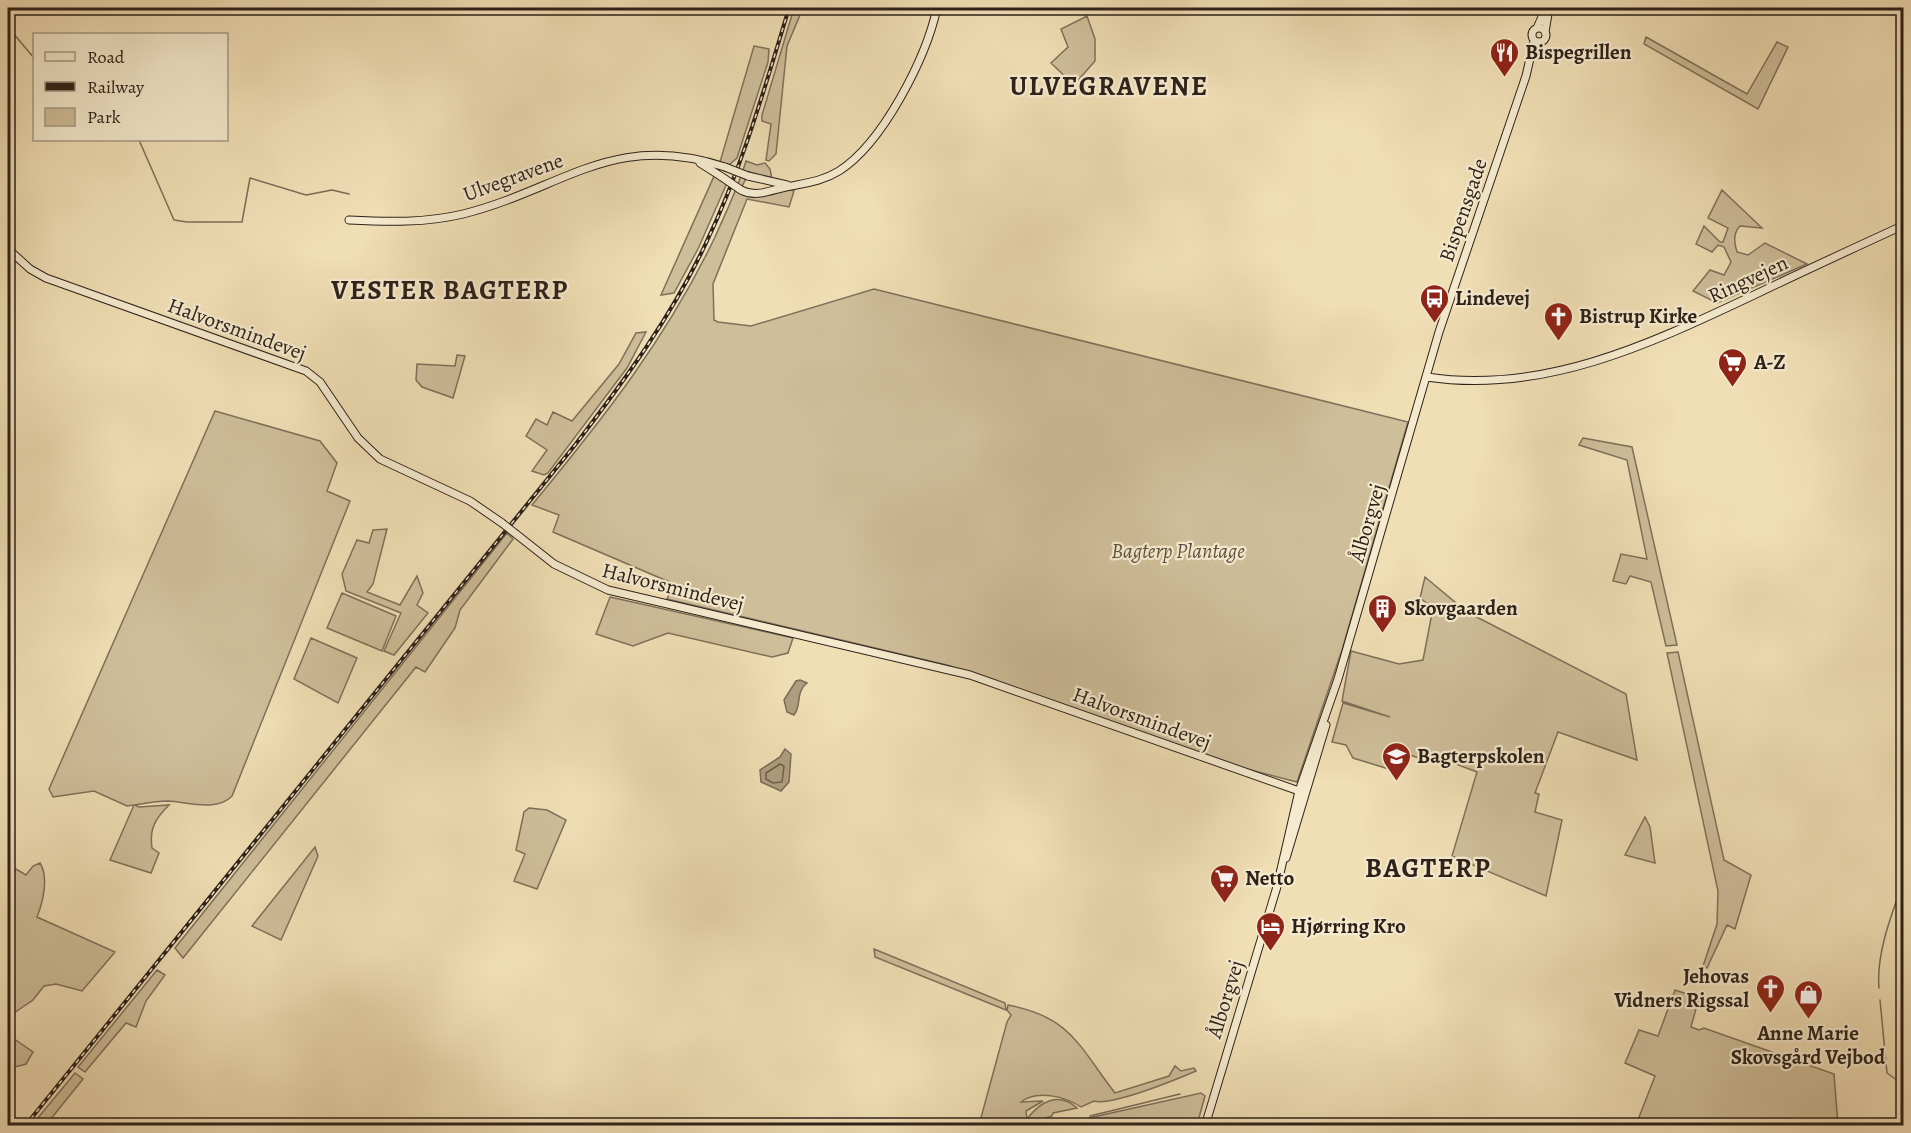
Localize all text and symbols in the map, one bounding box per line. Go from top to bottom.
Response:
legend [33,33,228,141]
restaurant icon: Bispegrillen [1488,36,1520,78]
place label: Bispegrillen [1525,38,1632,66]
text: Road [87,45,125,69]
district label: ULVEGRAVENE [1009,68,1209,104]
text: Railway [87,75,145,99]
text: Park [87,105,121,129]
street label: Ulvegravene [459,146,567,208]
street label: Bispensgade [1432,154,1494,266]
street label: Ringvejen [1703,248,1793,310]
district label: VESTER BAGTERP [330,272,569,308]
bus stop icon: Lindevej [1418,282,1450,324]
place label: Lindevej [1455,284,1530,312]
street label: Halvorsmindevej [164,291,310,367]
church icon: Bistrup Kirke [1542,300,1574,342]
place label: Bistrup Kirke [1579,302,1698,330]
supermarket icon: A-Z [1717,346,1749,388]
place label: A-Z [1753,348,1785,376]
street label: Ålborgvej [1342,481,1392,566]
park label: Bagterp Plantage [1111,537,1245,565]
street label: Halvorsmindevej [599,556,747,618]
building icon: Skovgaarden [1367,592,1399,634]
place label: Skovgaarden [1404,594,1518,622]
street label: Halvorsmindevej [1069,680,1215,756]
school or university icon: Bagterpskolen [1380,740,1412,782]
place label: Bagterpskolen [1417,742,1545,770]
district label: BAGTERP [1365,850,1491,886]
supermarket icon: Netto [1208,862,1240,904]
place label: Netto [1245,864,1295,892]
hotel icon: Hjørring Kro [1254,910,1286,952]
place label: Hjørring Kro [1291,912,1406,940]
street label: Ålborgvej [1200,956,1250,1042]
place label: Jehovas Vidners Rigssal [1613,962,1749,1014]
church icon: Jehovas Vidners Rigssal [1754,972,1786,1014]
shop icon: Anne Marie Skovsgård Vejbod [1792,978,1824,1020]
place label: Anne Marie Skovsgård Vejbod [1731,1019,1886,1071]

